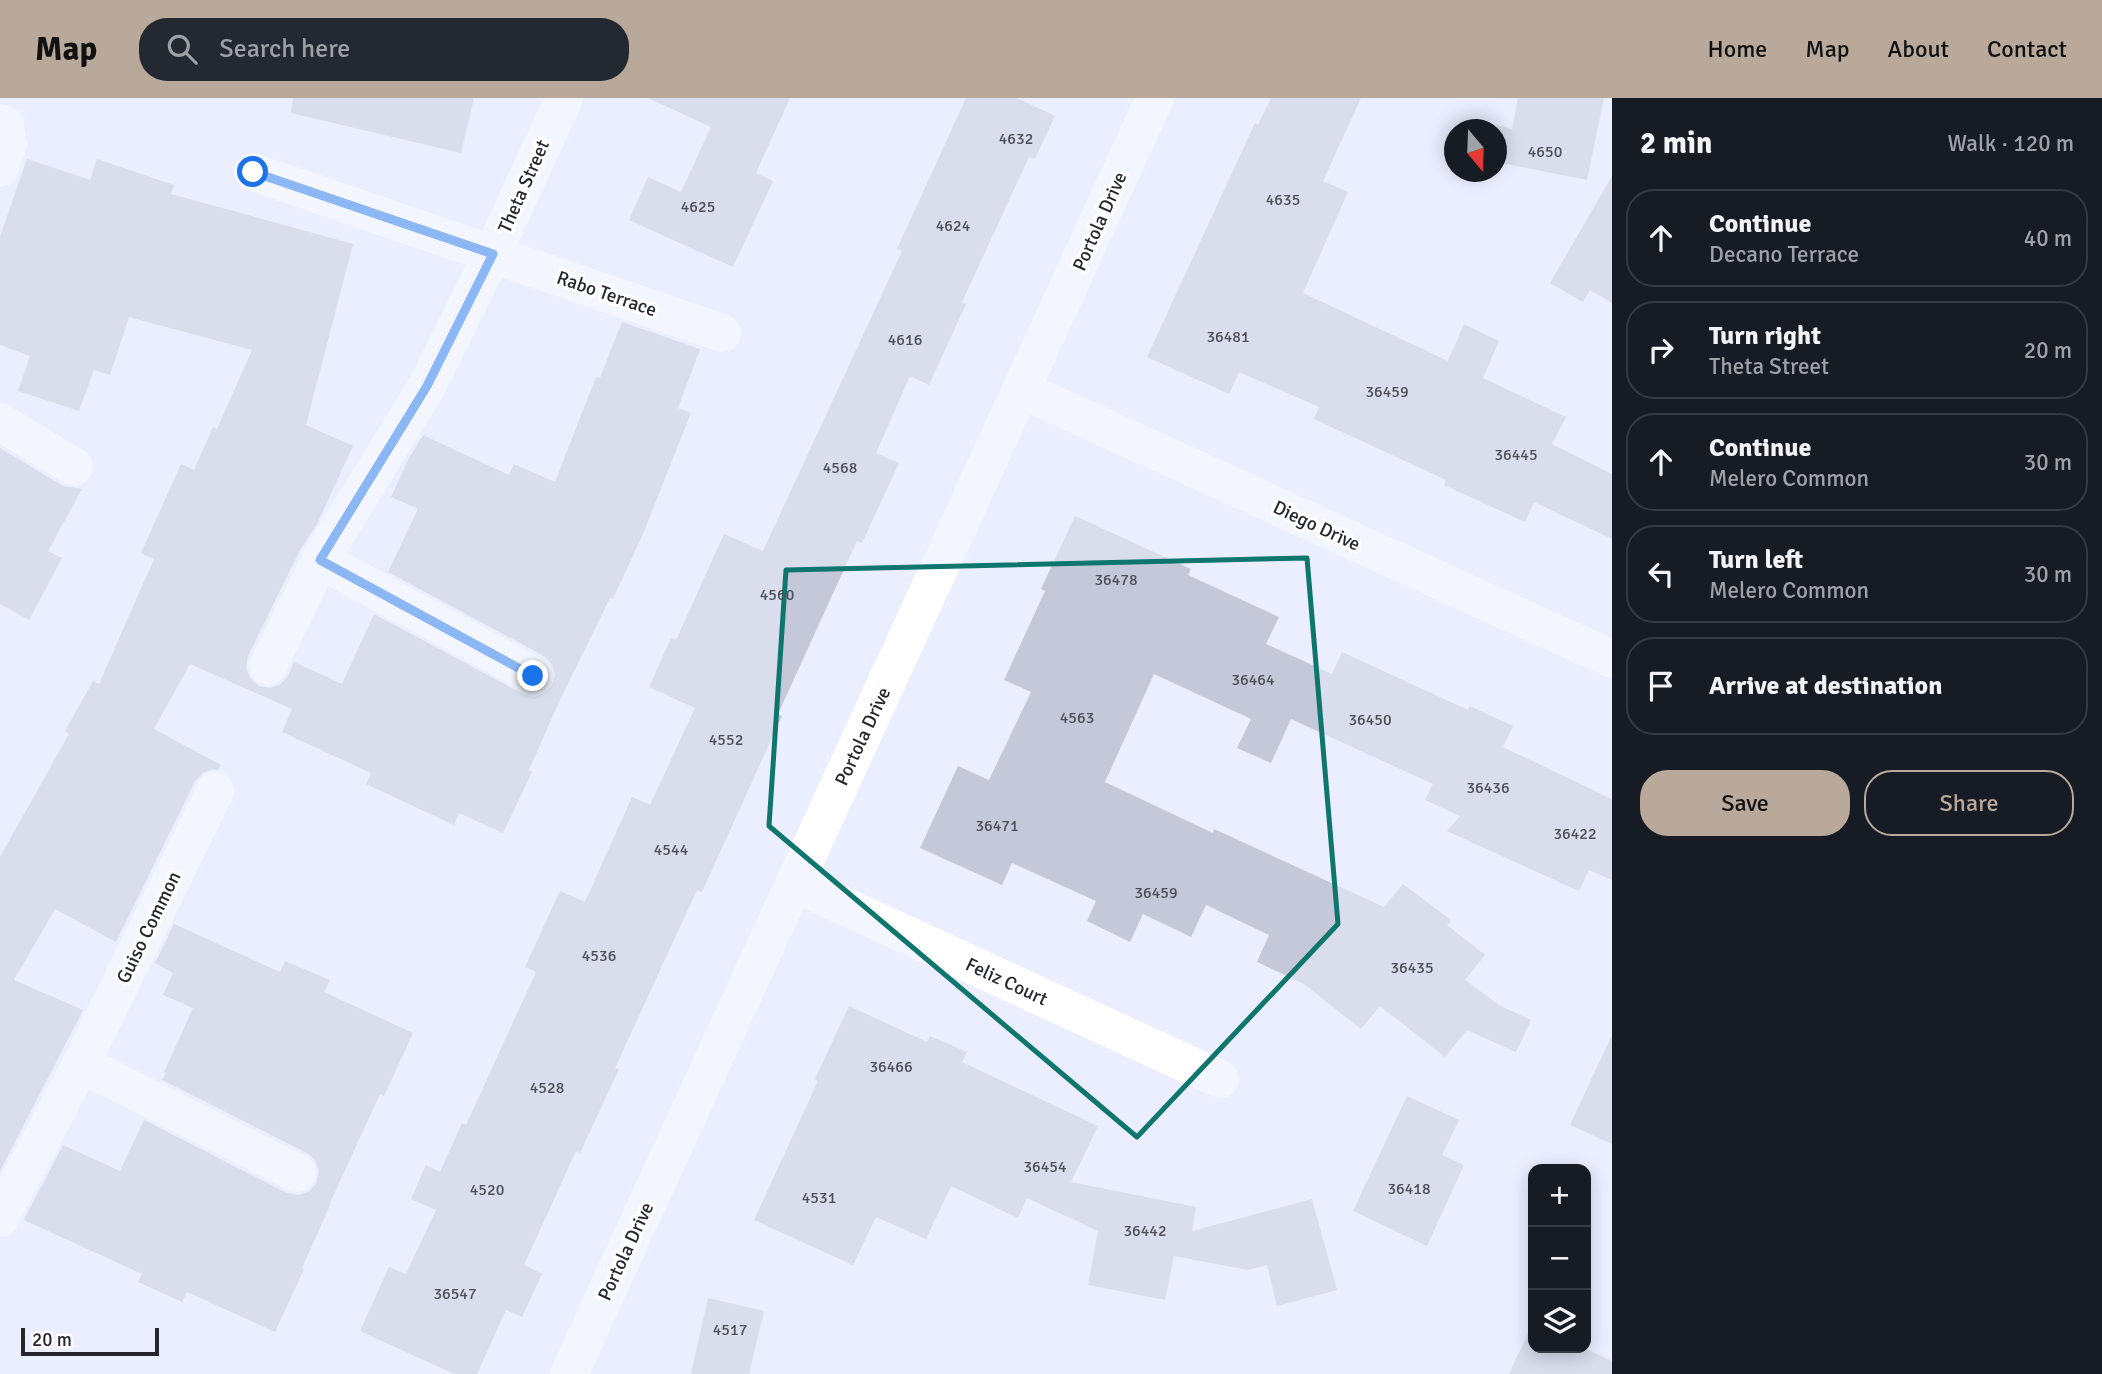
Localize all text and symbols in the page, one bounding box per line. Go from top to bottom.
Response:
search box [139,18,629,81]
text: Map [35,29,97,70]
icon: search [163,30,201,68]
text: Search here [219,33,350,65]
text: Home [1707,34,1767,64]
text: Map [1805,34,1850,64]
text: About [1888,34,1949,64]
text: Contact [1987,34,2067,64]
north arrow [1444,119,1507,182]
text: 2 min [1640,125,1712,162]
house number: 4632 [999,129,1033,149]
text: Walk · 120 m [1948,129,2074,158]
street label: Theta Street [493,136,555,237]
house number: 4650 [1528,142,1562,162]
route start [237,156,268,187]
street label: Portola Drive [1067,168,1132,275]
house number: 4635 [1266,190,1300,210]
house number: 4625 [681,197,715,217]
text: Continue [1709,208,1811,240]
house number: 4624 [936,216,971,236]
icon: ahead [1642,219,1680,257]
text: 40 m [2024,224,2072,253]
text: Decano Terrace [1709,240,1859,269]
street label: Rabo Terrace [554,266,660,322]
text: Turn right [1709,320,1821,352]
house number: 36481 [1206,327,1250,347]
house number: 4616 [888,330,922,350]
icon: right [1642,331,1680,369]
text: 20 m [2024,336,2072,365]
text: Theta Street [1709,352,1829,381]
house number: 36459 [1365,382,1409,402]
text: Continue [1709,432,1811,464]
icon: ahead [1642,443,1680,481]
house number: 36445 [1494,445,1538,465]
text: 30 m [2024,448,2072,477]
house number: 4568 [823,458,857,478]
text: Melero Common [1709,464,1869,493]
street label: Diego Drive [1269,495,1364,557]
text: Turn left [1709,544,1803,576]
icon: left [1642,555,1680,593]
text: 30 m [2024,560,2072,589]
house number: 36478 [1094,570,1138,590]
text: Melero Common [1709,576,1869,605]
house number: 4560 [760,585,794,605]
route end [517,660,548,691]
icon: arrive [1642,667,1680,705]
house number: 36464 [1231,670,1275,690]
text: Arrive at destination [1709,670,1942,702]
street label: Portola Drive [830,683,896,789]
house number: 4563 [1060,708,1094,728]
house number: 36450 [1348,710,1392,730]
house number: 4552 [709,730,743,750]
button: Save [1640,770,1850,836]
button: Share [1864,770,2074,836]
house number: 36436 [1466,778,1510,798]
house number: 36471 [975,816,1019,836]
house number: 36422 [1553,824,1597,844]
house number: 4544 [654,840,689,860]
street label: Guiso Common [111,867,186,987]
house number: 36459 [1134,883,1178,903]
house number: 4536 [582,946,616,966]
street label: Feliz Court [962,952,1052,1011]
house number: 36435 [1390,958,1434,978]
house number: 36466 [869,1057,913,1077]
house number: 4528 [530,1078,564,1098]
house number: 36454 [1023,1157,1067,1177]
map controls [1528,1164,1591,1353]
button: + [1528,1164,1591,1227]
house number: 36418 [1387,1179,1431,1199]
house number: 4520 [470,1180,504,1200]
house number: 4531 [802,1188,836,1208]
street label: Portola Drive [593,1198,659,1304]
house number: 36442 [1123,1221,1167,1241]
button: − [1528,1227,1591,1290]
house number: 36547 [433,1284,477,1304]
button: layers [1528,1290,1591,1353]
house number: 4517 [713,1320,747,1340]
scale bar [21,1325,159,1357]
text: 20 m [32,1328,72,1352]

